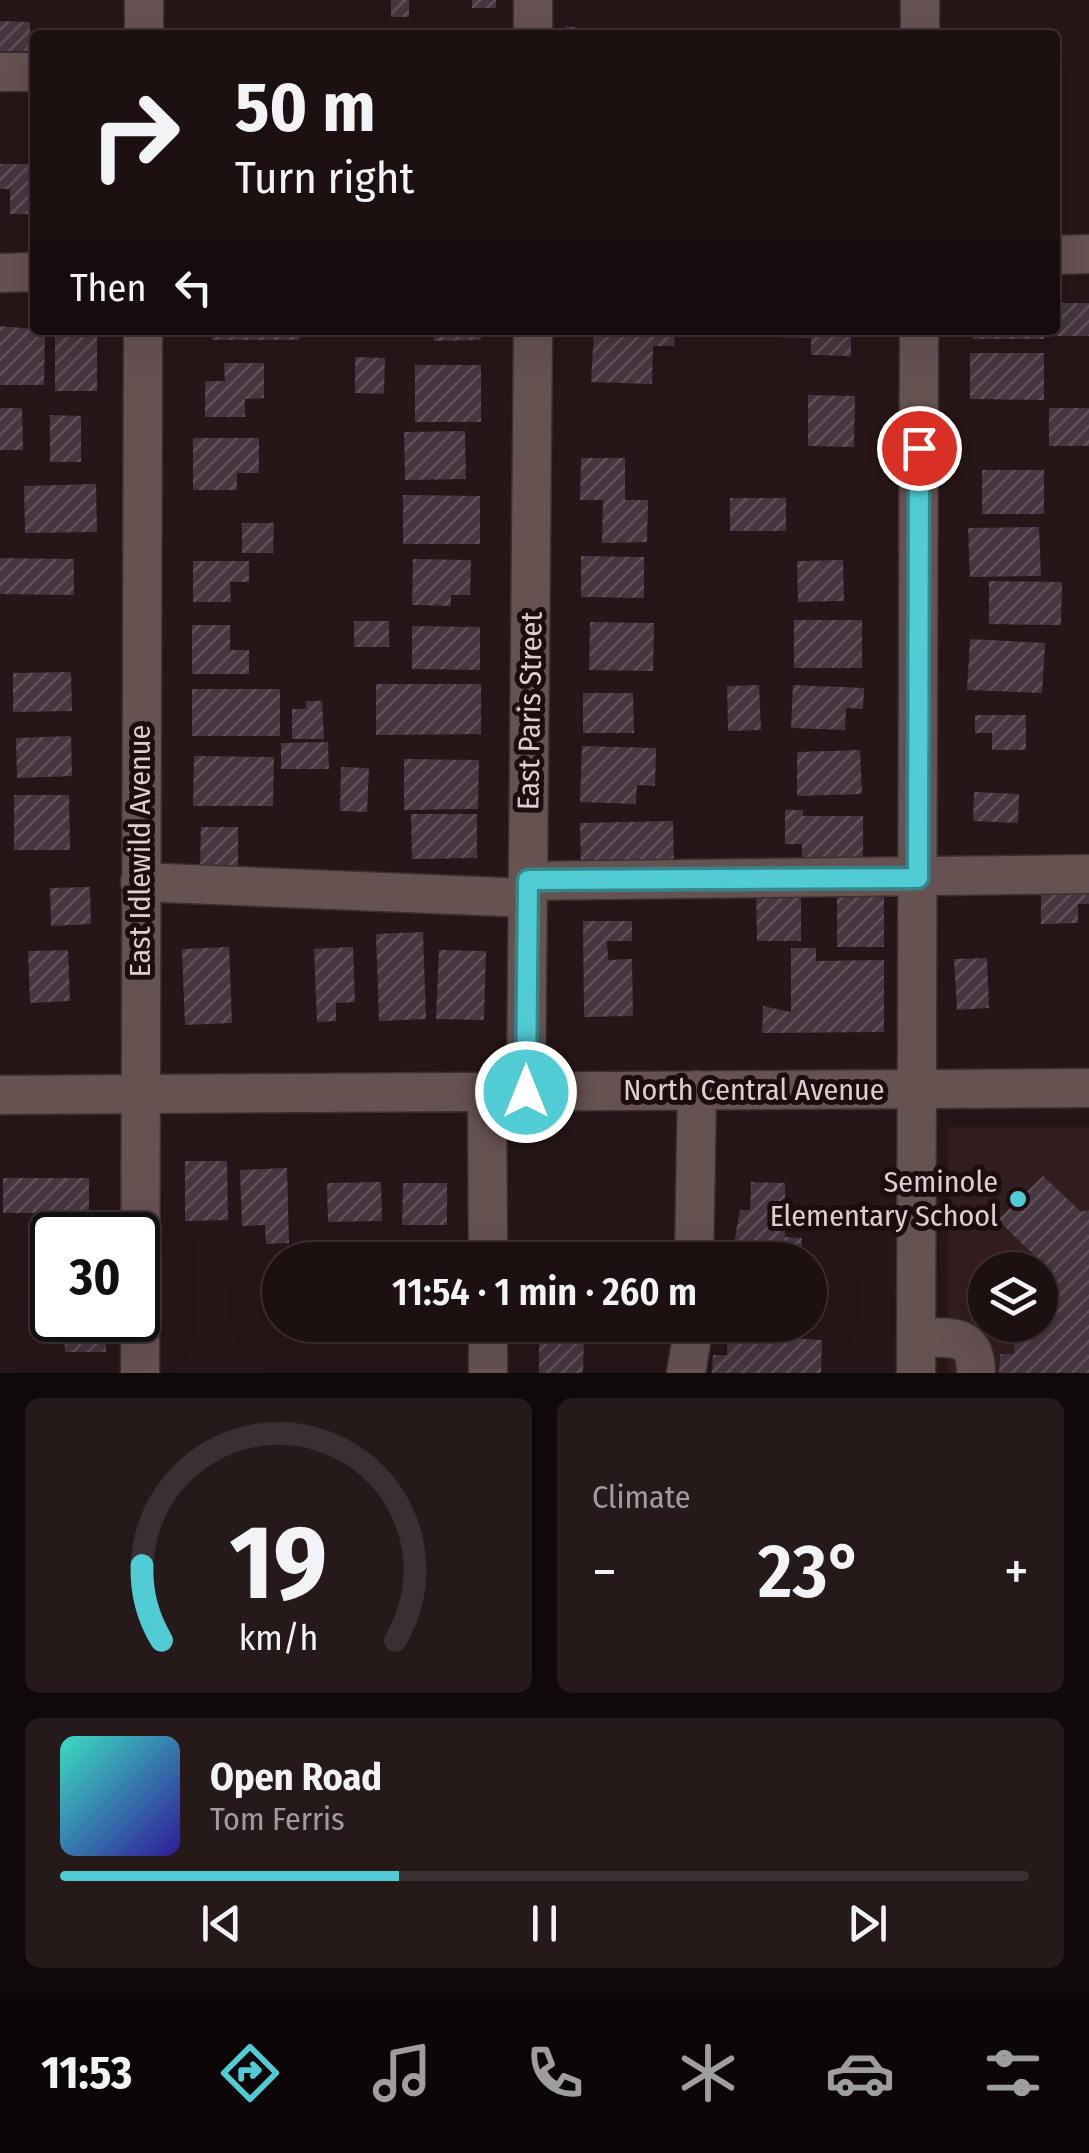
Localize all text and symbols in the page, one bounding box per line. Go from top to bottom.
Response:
text: 50 m [235,66,376,150]
icon: right [70,70,200,200]
text: Turn right [235,151,414,205]
icon: left [166,260,221,315]
text: Then [70,265,146,311]
pin [877,406,962,491]
icon: arrive [892,421,947,476]
street label: East Paris Street [510,611,550,810]
street label: East Idlewild Avenue [122,725,158,977]
position arrow [474,1040,578,1144]
street label: North Central Avenue [623,1072,885,1108]
place label: Seminole Elementary School [770,1164,998,1234]
marker: Seminole Elementary School [1007,1188,1029,1210]
speed limit sign: 30 [30,1212,160,1342]
map controls [968,1252,1058,1342]
button: layers [968,1252,1058,1342]
text: 11:54 · 1 min · 260 m [392,1269,697,1315]
text: Climate [592,1478,691,1516]
text: 19 [230,1501,327,1626]
text: 23° [758,1527,863,1617]
text: − [592,1539,617,1605]
text: + [1004,1539,1029,1605]
text: km/h [239,1617,318,1659]
text: Open Road [210,1754,382,1800]
text: Tom Ferris [210,1800,345,1838]
icon: previous [194,1896,249,1951]
icon: pause [517,1896,572,1951]
icon: next [840,1896,895,1951]
icon: directions [215,2038,285,2108]
icon: music [367,2038,437,2108]
icon: phone [520,2038,590,2108]
icon: climate [673,2038,743,2108]
icon: car [825,2038,895,2108]
icon: filters [978,2038,1048,2108]
text: 11:53 [41,2046,132,2100]

